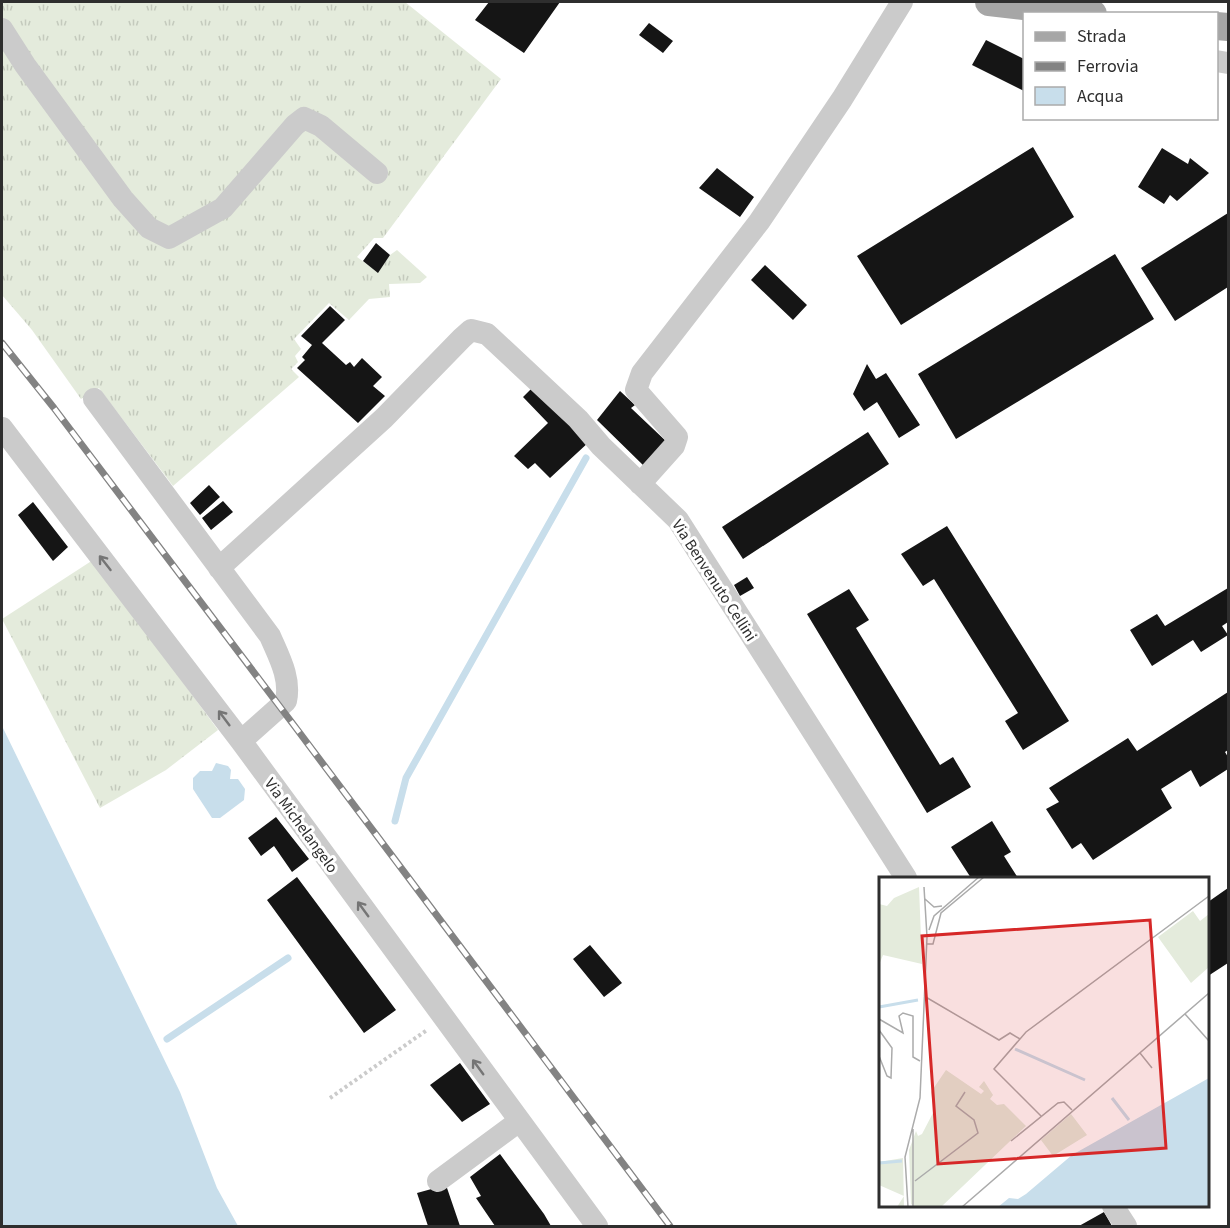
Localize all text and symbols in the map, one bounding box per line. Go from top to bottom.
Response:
legend [1023,12,1218,120]
text: Strada [1077,24,1126,49]
text: Ferrovia [1077,54,1138,79]
text: Acqua [1077,84,1123,109]
street label: Via Benvenuto Cellini [666,515,762,646]
one-way arrow [99,555,112,571]
one-way arrow [217,710,230,726]
street label: Via Michelangelo [259,774,343,878]
inset map [879,877,1209,1207]
one-way arrow [357,902,369,918]
one-way arrow [472,1059,484,1075]

